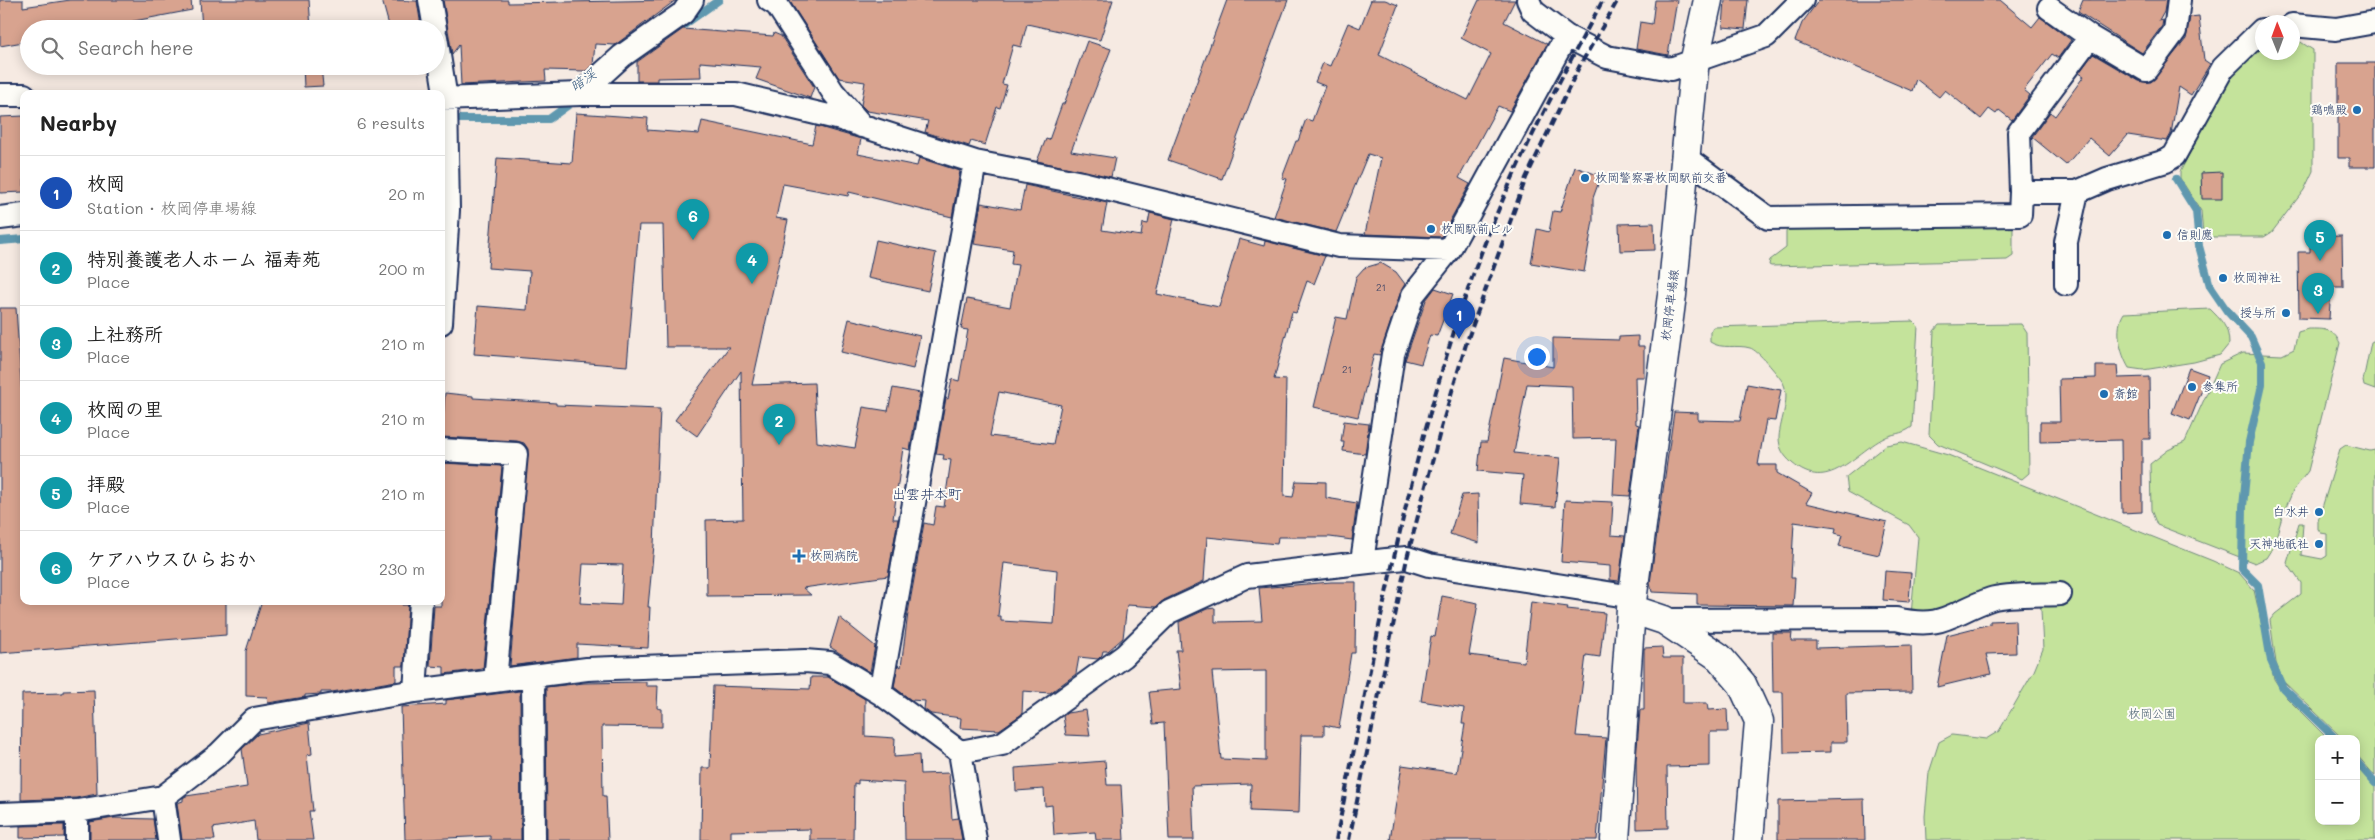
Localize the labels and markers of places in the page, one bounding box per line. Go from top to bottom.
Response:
place label: 鶏鳴殿 [2311,101,2347,117]
marker: 鶏鳴殿 [2351,104,2363,116]
place label: 枚岡警察署枚岡駅前交番 [1595,169,1727,185]
marker: 枚岡警察署枚岡駅前交番 [1579,172,1591,184]
pin: 6 [677,199,709,240]
place label: 枚岡駅前ビル [1441,220,1513,236]
pin: 5 [2304,220,2336,261]
marker: 枚岡駅前ビル [1425,223,1437,235]
place label: 信則應 [2177,226,2213,242]
marker: 信則應 [2161,229,2173,241]
pin: 4 [736,243,768,284]
place label: 枚岡神社 [2233,269,2281,285]
marker: 枚岡神社 [2217,272,2229,284]
pin: 3 [2302,273,2334,314]
pin: 1 [1443,298,1475,339]
place label: 授与所 [2240,304,2276,320]
marker: 授与所 [2280,307,2292,319]
place label: 参集所 [2202,378,2238,394]
marker: 参集所 [2186,381,2198,393]
place label: 斎館 [2114,385,2138,401]
marker: 斎館 [2098,388,2110,400]
pin: 2 [763,404,795,445]
place label: 白水井 [2273,503,2309,519]
marker: 白水井 [2313,506,2325,518]
place label: 天神地祇社 [2249,535,2309,551]
marker: 天神地祇社 [2313,538,2325,550]
place label: 枚岡病院 [810,547,858,563]
marker: 枚岡病院 [792,549,806,563]

